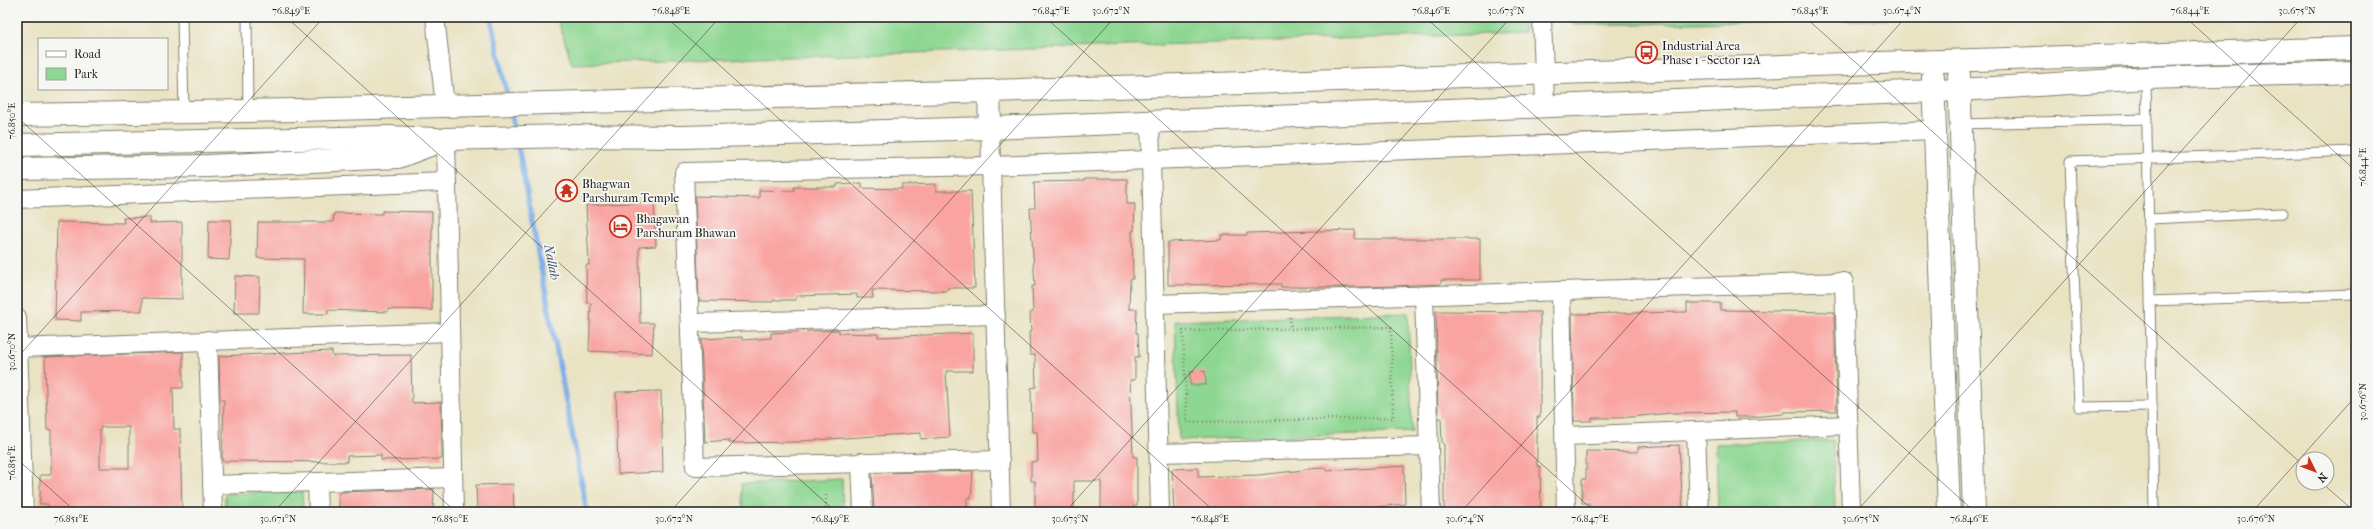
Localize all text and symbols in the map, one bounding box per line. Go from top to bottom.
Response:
text: 76.849°E [272,5,310,17]
text: 76.848°E [652,5,690,17]
text: 76.847°E [1032,5,1070,17]
text: 30.672°N [1092,5,1130,17]
text: 76.846°E [1412,5,1450,17]
text: 30.673°N [1487,5,1525,17]
text: 76.845°E [1792,5,1828,17]
text: 30.674°N [1883,5,1922,17]
text: 76.844°E [2171,5,2209,17]
text: 30.675°N [2278,5,2316,17]
legend [38,38,168,90]
place label: Industrial Area Phase 1 - Sector 12A [1662,39,1761,67]
bus stop icon: Industrial Area Phase 1 - Sector 12A [1633,40,1659,66]
text: Road [74,47,101,61]
text: Park [74,67,99,81]
text: 76.850°E [6,103,18,139]
text: 76.844°E [2357,148,2369,186]
place label: Bhagwan Parshuram Temple [582,177,679,205]
temple icon: Bhagwan Parshuram Temple [553,178,579,204]
place label: Bhagawan Parshuram Bhawan [636,212,736,240]
hotel icon: Bhagawan Parshuram Bhawan [608,213,634,239]
water label: Nallah [541,242,563,281]
text: 30.670°N [6,332,18,371]
text: 30.676°N [2357,382,2369,421]
text: 76.851°E [6,446,18,480]
north arrow [2295,451,2335,491]
text: N [2314,470,2330,485]
text: 76.851°E [54,513,88,525]
text: 30.671°N [260,513,297,525]
text: 76.850°E [432,513,468,525]
text: 30.672°N [655,513,693,525]
text: 76.849°E [811,513,849,525]
text: 30.673°N [1051,513,1089,525]
text: 76.848°E [1191,513,1229,525]
text: 30.674°N [1446,513,1485,525]
text: 76.847°E [1571,513,1609,525]
text: 30.675°N [1842,513,1880,525]
text: 76.846°E [1950,513,1988,525]
text: 30.676°N [2237,513,2276,525]

